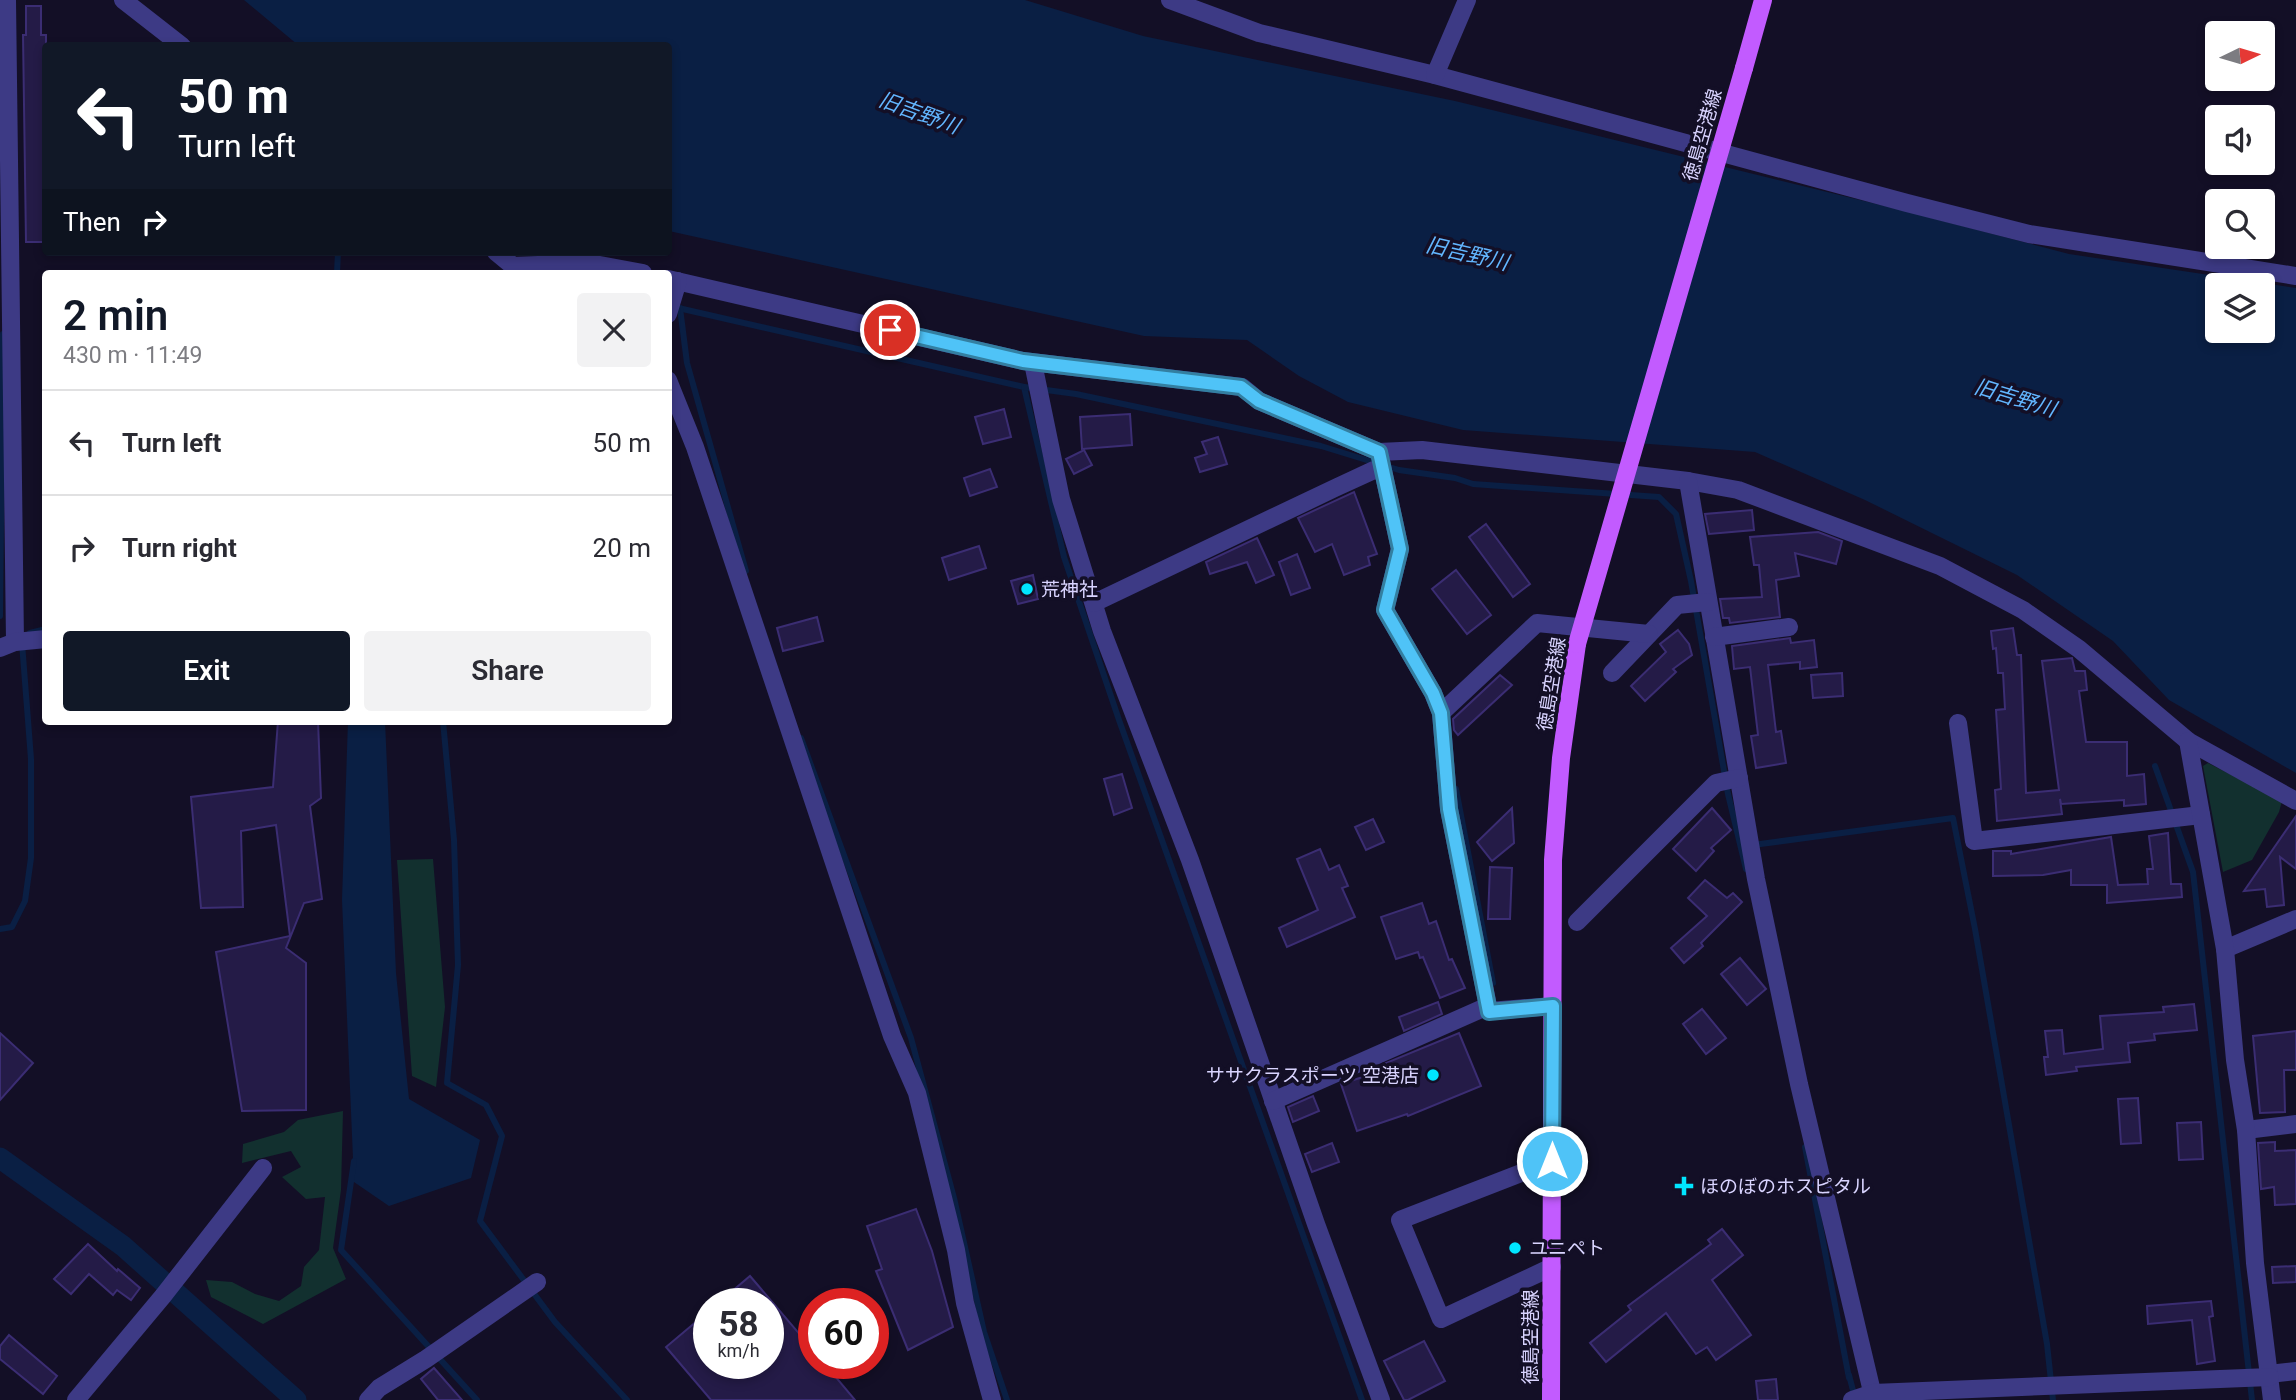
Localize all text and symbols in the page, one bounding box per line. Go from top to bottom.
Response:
north arrow [2205,21,2275,91]
map controls [2205,21,2275,343]
text: 50 m [178,68,289,125]
icon: left [63,70,154,161]
street label: 徳島空港線 [1678,86,1727,184]
water label: 旧吉野川 [875,87,964,139]
button: sound [2205,105,2275,175]
text: Turn left [178,127,296,165]
button: search [2205,189,2275,259]
icon: right [135,203,173,241]
text: Then [63,207,121,237]
water label: 旧吉野川 [1423,233,1513,276]
button: layers [2205,273,2275,343]
text: 2 min [63,291,168,340]
button: close [577,293,651,367]
pin [860,300,920,360]
icon: arrive [871,311,909,349]
text: 430 m · 11:49 [63,342,202,369]
water label: 旧吉野川 [1971,374,2061,422]
icon: left [63,424,101,462]
text: Turn left [122,428,221,458]
text: 50 m [593,428,651,458]
icon: right [63,529,101,567]
text: Turn right [122,533,237,563]
text: 20 m [593,533,651,563]
place label: 荒神社 [1041,578,1098,601]
marker: 荒神社 [1019,581,1035,597]
button: Exit [63,631,350,711]
button: Share [364,631,651,711]
street label: 徳島空港線 [1533,635,1570,733]
place label: ササクラスポーツ 空港店 [1206,1064,1419,1087]
marker: ササクラスポーツ 空港店 [1425,1067,1441,1083]
position arrow [1515,1124,1589,1198]
place label: ほのぼのホスピタル [1700,1175,1871,1198]
marker: ほのぼのホスピタル [1674,1176,1694,1196]
place label: ユニペト [1529,1237,1605,1260]
marker: ユニペト [1507,1240,1523,1256]
speed limit sign: 60 [798,1288,889,1379]
street label: 徳島空港線 [1519,1289,1542,1385]
text: 58 [718,1304,759,1345]
text: km/h [717,1340,760,1361]

